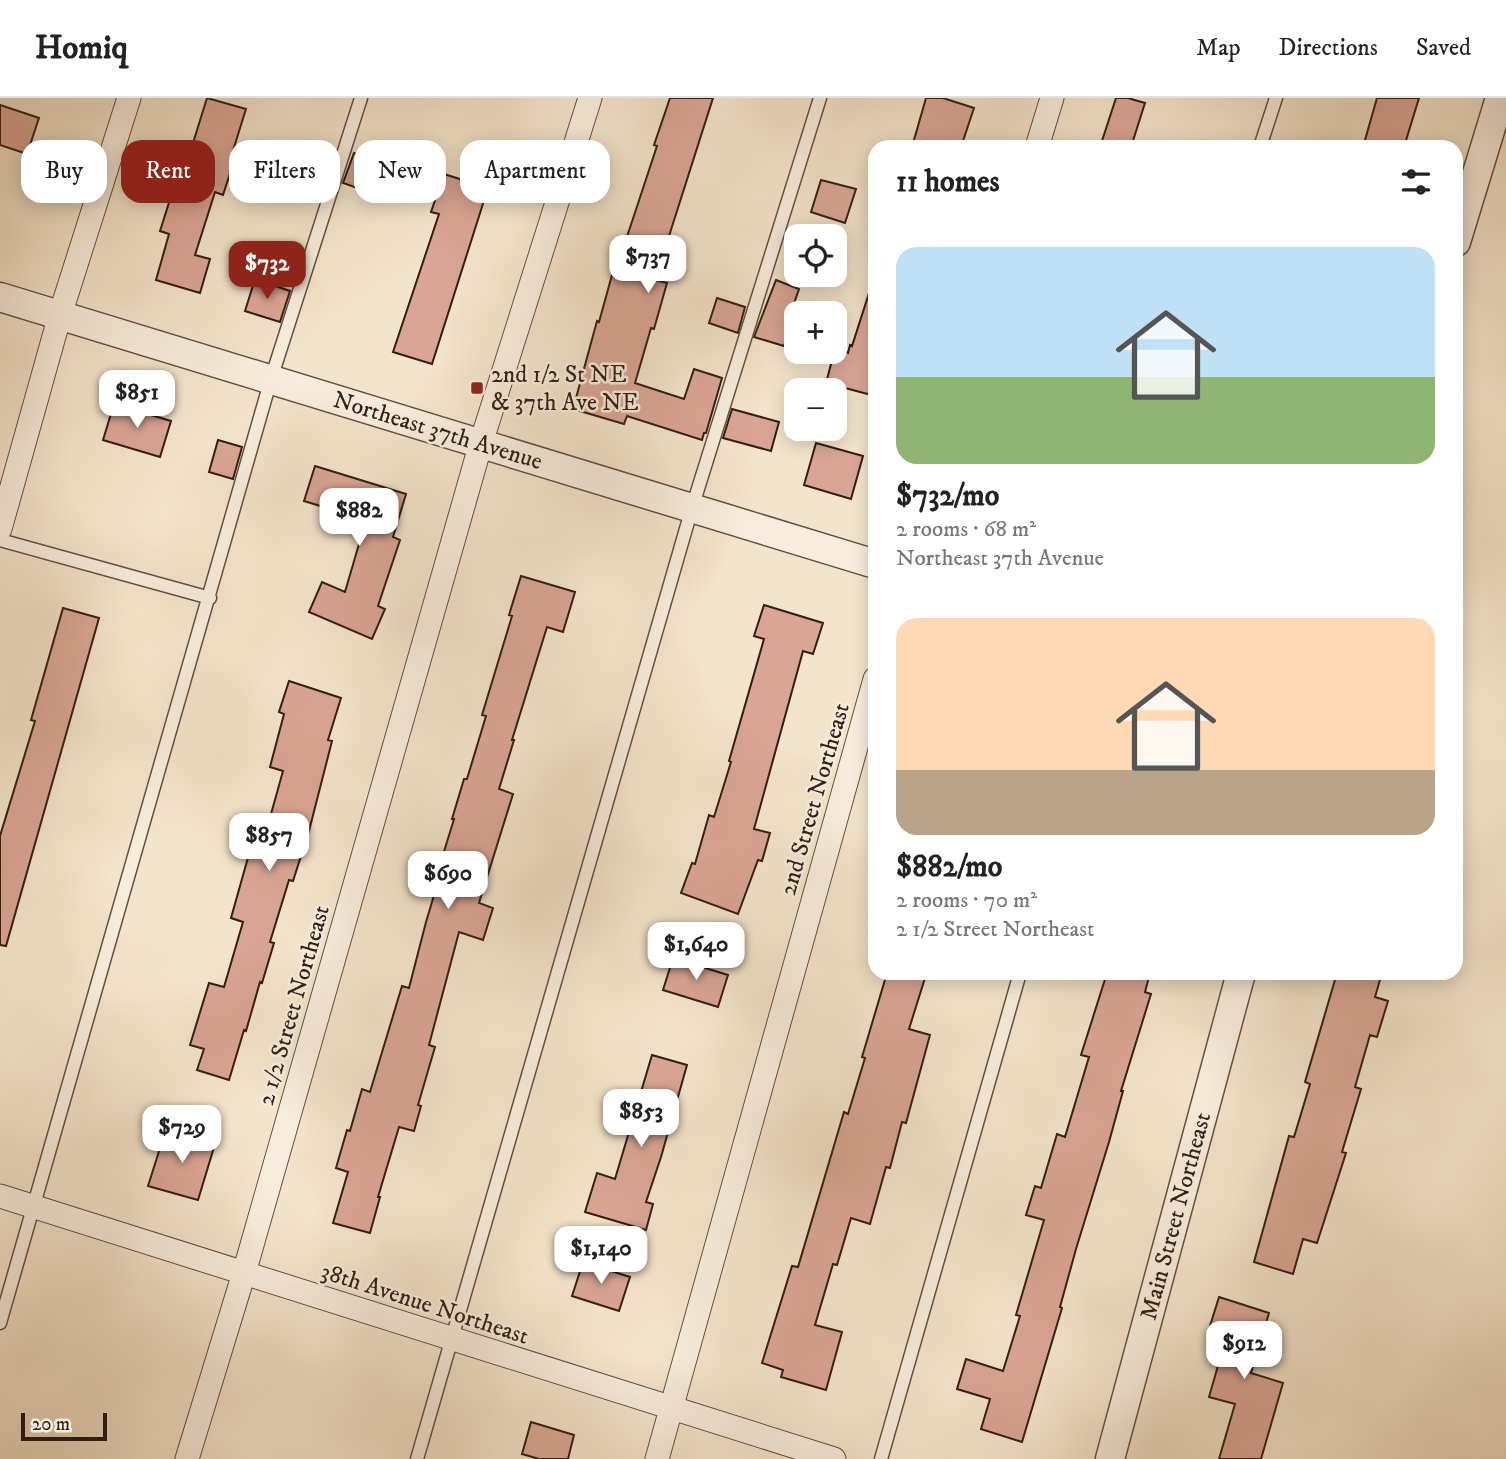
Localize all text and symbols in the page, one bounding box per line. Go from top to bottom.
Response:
text: Homiq [35,28,128,69]
text: Map [1196,33,1241,63]
text: Directions [1279,33,1378,63]
text: Saved [1416,33,1471,63]
chip: Buy [21,140,107,203]
chip: Rent [121,140,215,203]
chip: Filters [229,140,340,203]
chip: New [354,140,446,203]
chip: Apartment [460,140,610,203]
icon: filters [1397,163,1435,201]
text: 11 homes [896,164,1000,201]
map controls [784,224,847,441]
button: locate [784,224,847,287]
pin: $737 [607,236,689,295]
pin: $732 [226,242,308,301]
text: $737 [625,243,671,272]
text: $732 [245,249,289,278]
icon: home [1103,292,1229,418]
button: + [784,301,847,364]
place label: 2nd 1/2 St NE & 37th Ave NE [491,360,639,418]
pin: $851 [96,370,178,430]
text: $851 [115,378,159,407]
button: − [784,378,847,441]
marker: 2nd 1/2 St NE & 37th Ave NE [469,380,485,396]
street label: Northeast 37th Avenue [330,385,546,477]
text: $732/mo [896,478,999,515]
pin: $882 [318,489,400,548]
text: $882 [336,496,382,525]
text: 2 rooms · 68 m² [896,515,1036,544]
text: Northeast 37th Avenue [896,544,1104,573]
icon: home [1103,663,1229,789]
street label: 2nd Street Northeast [773,699,857,899]
pin: $857 [228,814,310,873]
text: $857 [245,821,293,850]
text: $882/mo [896,849,1002,886]
pin: $690 [407,852,489,911]
text: $690 [424,859,472,888]
text: 2 rooms · 70 m² [896,886,1037,915]
street label: 2 1/2 Street Northeast [251,901,337,1109]
text: 2 1/2 Street Northeast [896,915,1094,944]
pin: $1,640 [639,922,753,982]
text: $1,640 [664,930,728,959]
pin: $853 [600,1090,682,1149]
text: $853 [619,1097,663,1126]
pin: $729 [141,1105,223,1165]
street label: Main Street Northeast [1134,1109,1218,1323]
text: $729 [158,1113,206,1142]
pin: $1,140 [544,1226,658,1286]
text: $1,140 [570,1234,632,1263]
street label: 38th Avenue Northeast [317,1256,533,1352]
pin: $912 [1203,1322,1285,1381]
text: $912 [1222,1329,1266,1358]
scale bar [21,1410,107,1442]
text: 20 m [32,1413,70,1436]

